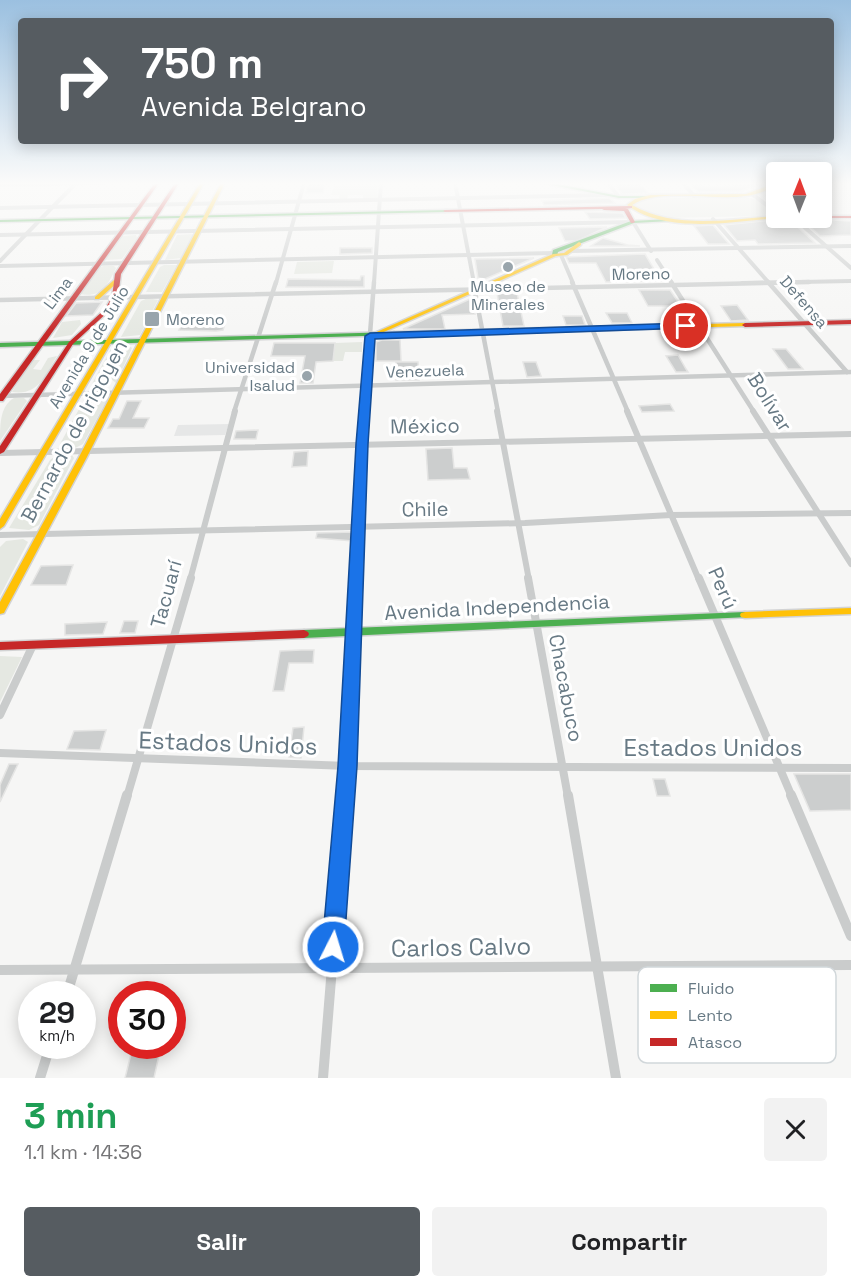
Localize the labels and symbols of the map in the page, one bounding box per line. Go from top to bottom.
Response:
north arrow [766,162,832,228]
marker: Museo de Minerales [501,260,515,274]
street label: Moreno [612,263,670,285]
street label: Defensa [775,271,833,333]
street label: Lima [39,272,77,314]
place label: Museo de Minerales [470,276,546,315]
street label: Avenida 9 de Julio [44,282,134,412]
pin [660,300,711,351]
place label: Moreno [166,309,225,330]
marker: Moreno [143,310,161,328]
street label: Bernardo de Irigoyen [15,335,133,527]
place label: Universidad Isalud [205,357,295,396]
street label: Venezuela [385,359,465,383]
street label: Bolívar [742,368,798,436]
marker: Universidad Isalud [300,369,314,383]
street label: México [390,412,460,440]
street label: Chile [401,496,449,522]
street label: Tacuarí [144,557,188,631]
street label: Perú [702,563,744,613]
street label: Avenida Independencia [384,588,610,626]
street label: Chacabuco [543,632,589,744]
street label: Estados Unidos [138,724,318,762]
street label: Estados Unidos [624,732,802,763]
position arrow [301,915,365,979]
street label: Carlos Calvo [391,930,531,964]
legend [638,967,836,1063]
text: Fluido [688,978,734,999]
speed limit sign: 30 [108,981,186,1059]
text: Lento [688,1005,733,1026]
text: Atasco [688,1032,742,1053]

